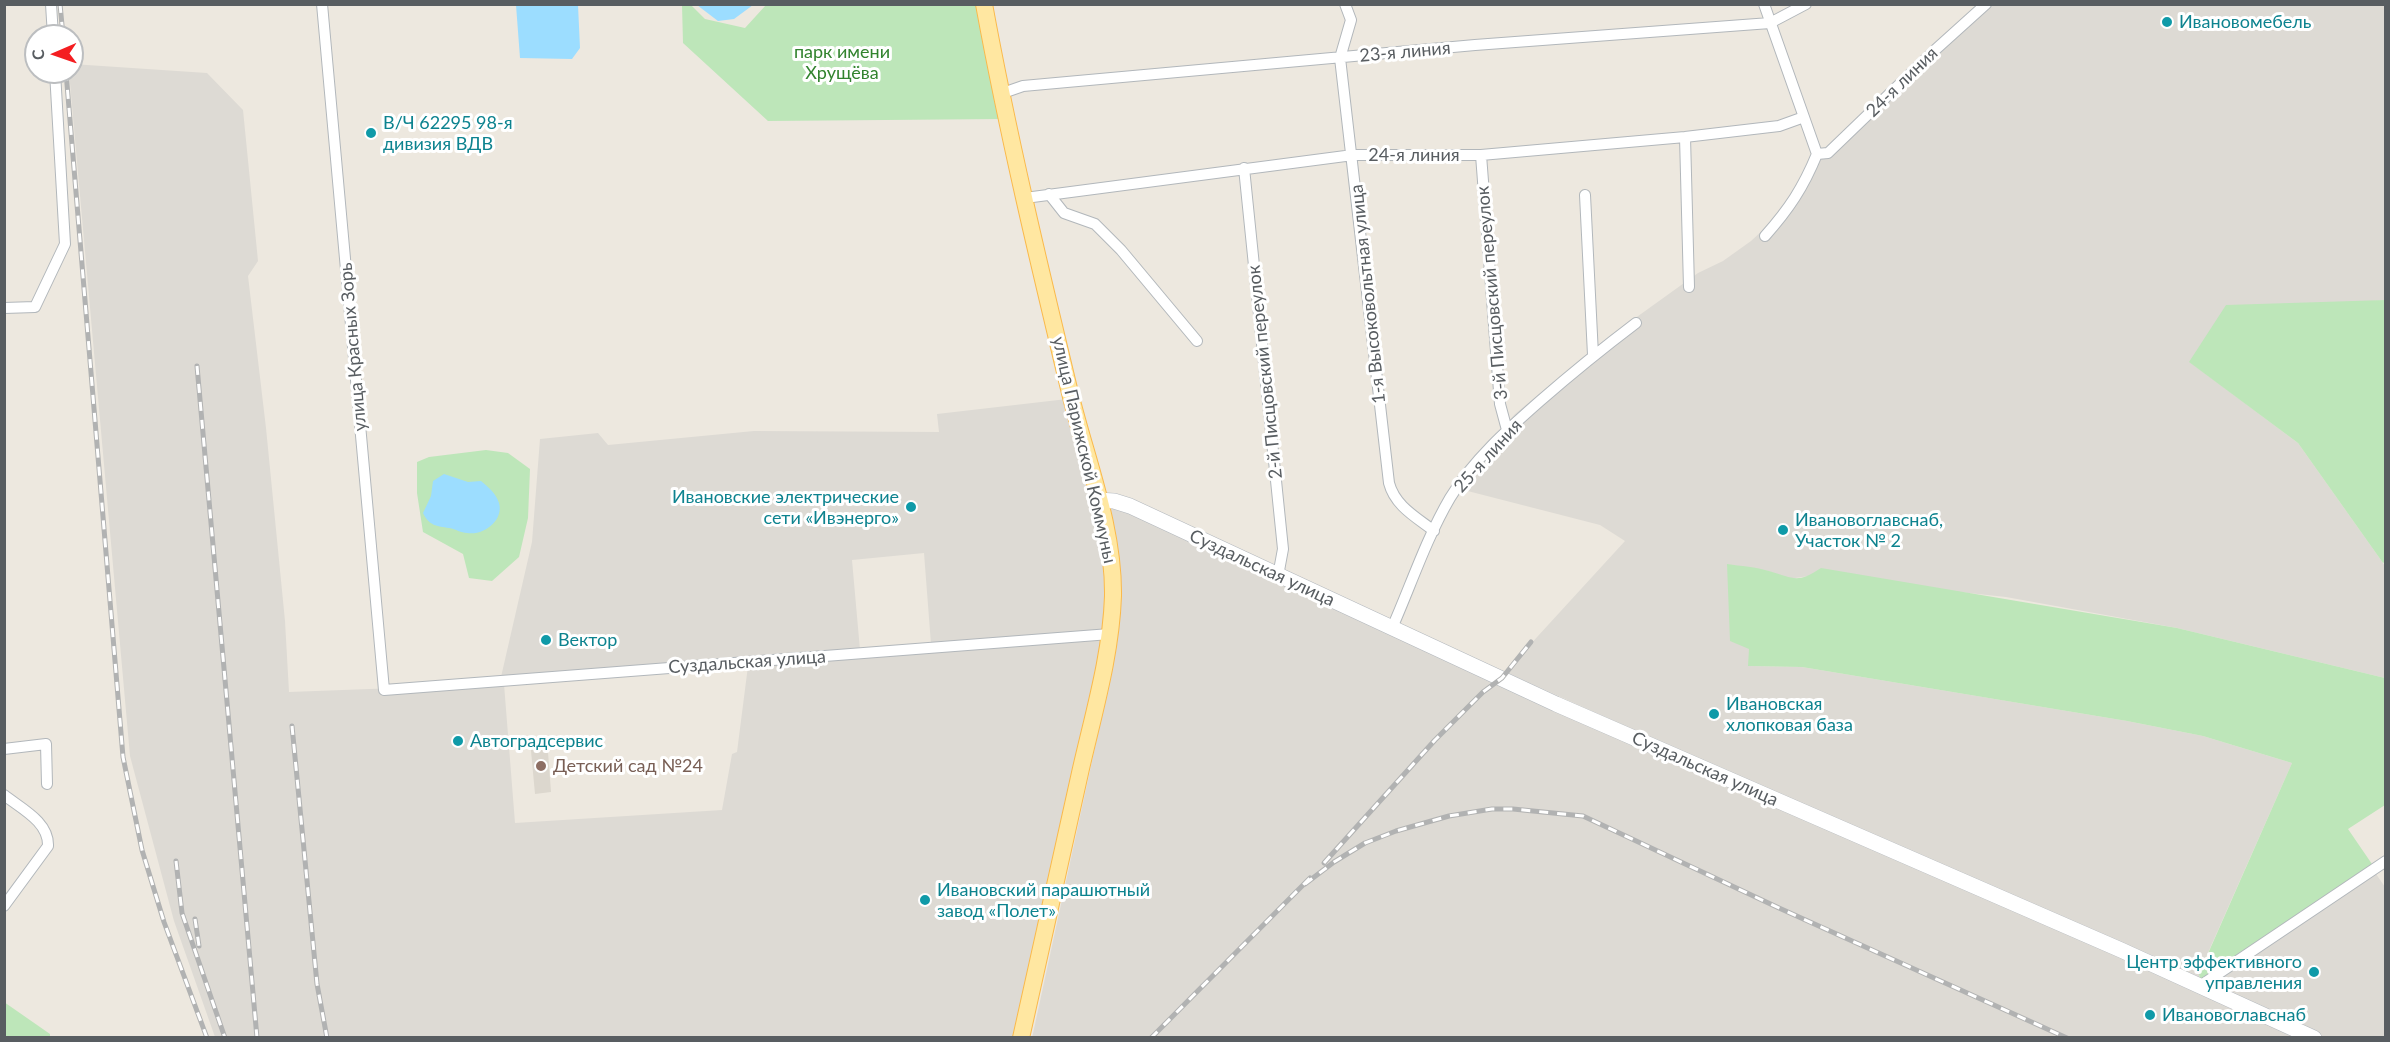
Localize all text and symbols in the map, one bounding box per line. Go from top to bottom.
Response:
place label: Ивановомебель [2179,11,2311,33]
marker: Ивановомебель [2160,15,2174,29]
north arrow [24,24,84,84]
street label: 23-я линия [1359,37,1451,67]
park label: парк имени Хрущёва [794,41,890,84]
street label: 24-я линия [1862,43,1942,121]
text: С [28,49,47,60]
place label: В/Ч 62295 98-я дивизия ВДВ [383,112,513,154]
marker: В/Ч 62295 98-я дивизия ВДВ [364,126,378,140]
street label: 24-я линия [1368,144,1460,166]
street label: 1-я Высоковольтная улица [1346,183,1390,405]
street label: 3-й Писцовский переулок [1472,185,1512,401]
street label: улица Красных Зорь [335,262,371,432]
street label: 2-й Писцовский переулок [1243,264,1287,480]
street label: улица Парижской Коммуны [1047,335,1121,565]
street label: 25-я линия [1449,415,1527,497]
place label: Ивановские электрические сети «Ивэнерго» [672,486,899,528]
marker: Ивановские электрические сети «Ивэнерго» [904,500,918,514]
place label: Ивановоглавснаб, Участок № 2 [1795,509,1943,552]
marker: Ивановоглавснаб, Участок № 2 [1776,523,1790,537]
street label: Суздальская улица [1186,525,1338,611]
place label: Вектор [558,629,617,651]
marker: Вектор [539,633,553,647]
street label: Суздальская улица [668,646,826,678]
place label: Ивановская хлопковая база [1726,693,1853,736]
marker: Ивановская хлопковая база [1707,707,1721,721]
street label: Суздальская улица [1629,727,1781,811]
place label: Автоградсервис [470,730,603,752]
marker: Автоградсервис [451,734,465,748]
place label: Детский сад №24 [553,755,703,777]
marker: Детский сад №24 [534,759,548,773]
place label: Ивановский парашютный завод «Полет» [937,879,1150,922]
marker: Ивановский парашютный завод «Полет» [918,893,932,907]
place label: Центр эффективного управления [2126,951,2302,994]
marker: Центр эффективного управления [2307,965,2321,979]
place label: Ивановоглавснаб [2162,1004,2306,1026]
marker: Ивановоглавснаб [2143,1008,2157,1022]

